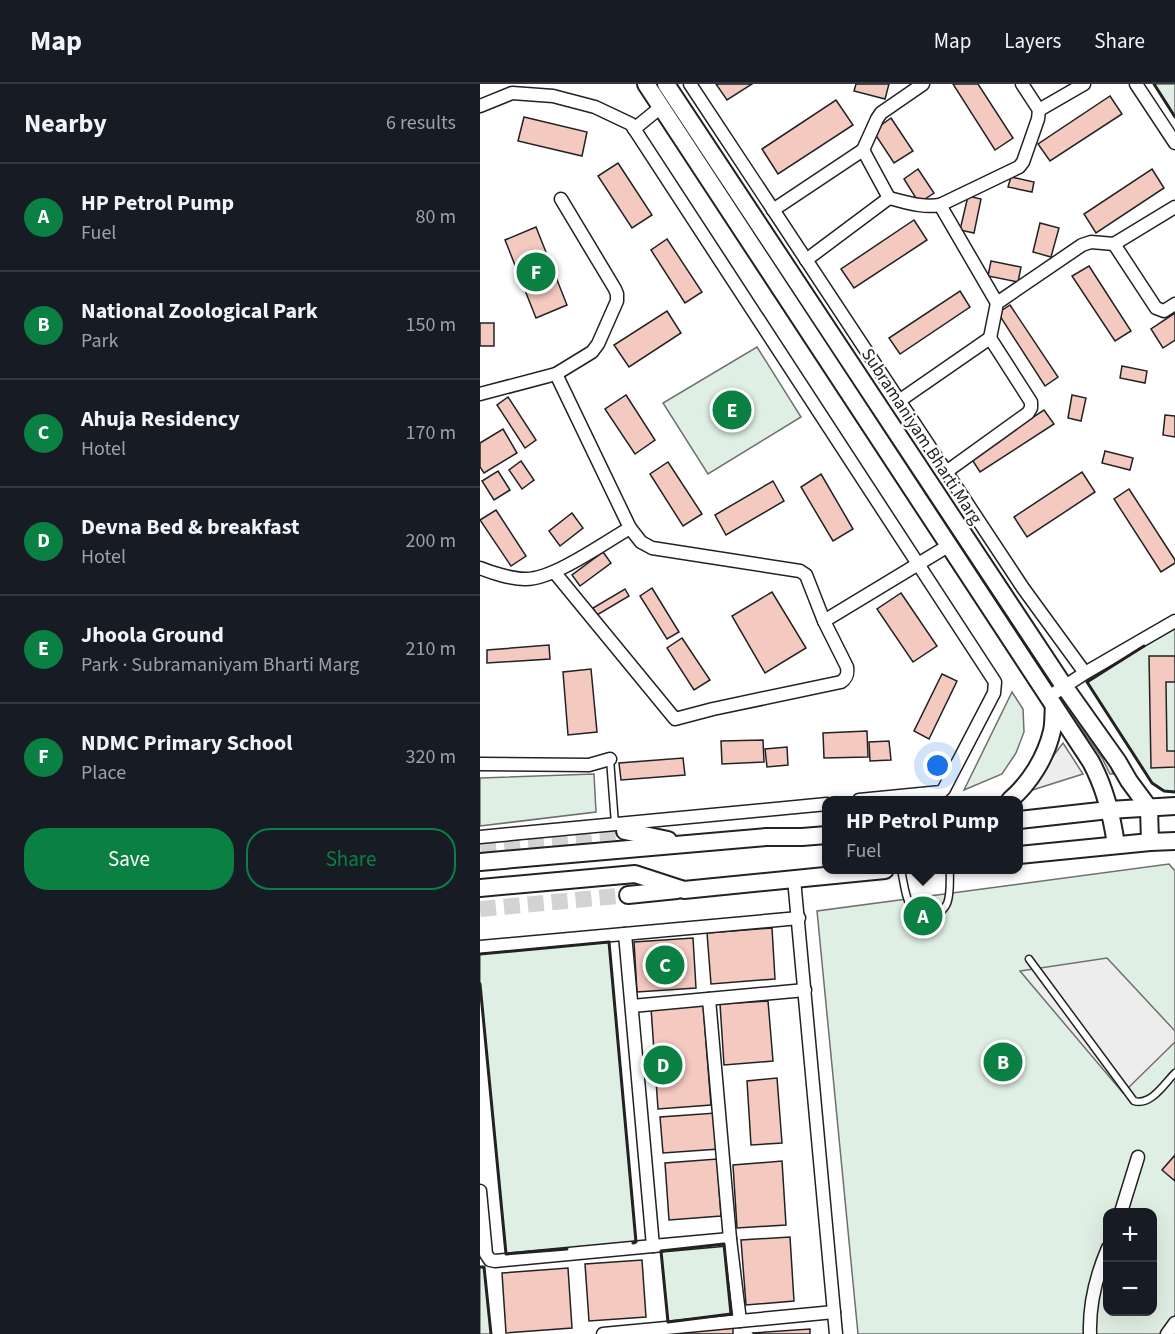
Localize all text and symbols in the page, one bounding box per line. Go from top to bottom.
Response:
text: Map [30,21,82,61]
text: Map [934,26,971,56]
text: Layers [1004,26,1061,56]
text: Share [1094,26,1145,56]
text: Nearby [24,105,107,142]
text: 6 results [386,109,456,137]
text: HP Petrol Pump [81,187,234,219]
text: A [38,203,49,231]
text: 80 m [416,203,456,231]
text: Fuel [81,219,116,247]
pin: F [516,250,556,294]
text: National Zoological Park [81,295,318,327]
text: B [37,311,50,339]
text: 150 m [406,311,456,339]
text: Park [81,327,118,355]
street label: Subramaniyam Bharti Marg [855,343,988,529]
pin: E [712,388,752,432]
text: Ahuja Residency [81,403,240,435]
text: C [38,419,49,447]
text: 170 m [406,419,456,447]
text: Hotel [81,435,126,463]
text: Devna Bed & breakfast [81,511,299,543]
text: D [37,527,50,555]
text: 200 m [406,527,456,555]
text: Hotel [81,543,126,571]
text: Jhoola Ground [81,619,224,651]
text: E [38,635,49,663]
text: 210 m [406,635,456,663]
text: Park · Subramaniyam Bharti Marg [81,651,359,679]
text: NDMC Primary School [81,727,293,759]
text: F [38,743,49,771]
text: 320 m [406,743,456,771]
your location [923,751,952,780]
text: Place [81,759,126,787]
popup [822,796,1023,874]
text: HP Petrol Pump [846,805,999,837]
button: Save [24,828,234,890]
button: Share [246,828,456,890]
text: Fuel [846,837,881,865]
pin: A [904,894,942,938]
pin: C [646,942,684,988]
pin: B [984,1040,1022,1084]
pin: D [644,1042,682,1088]
map controls [1103,1208,1157,1316]
button: + [1103,1208,1157,1262]
button: − [1103,1262,1157,1316]

